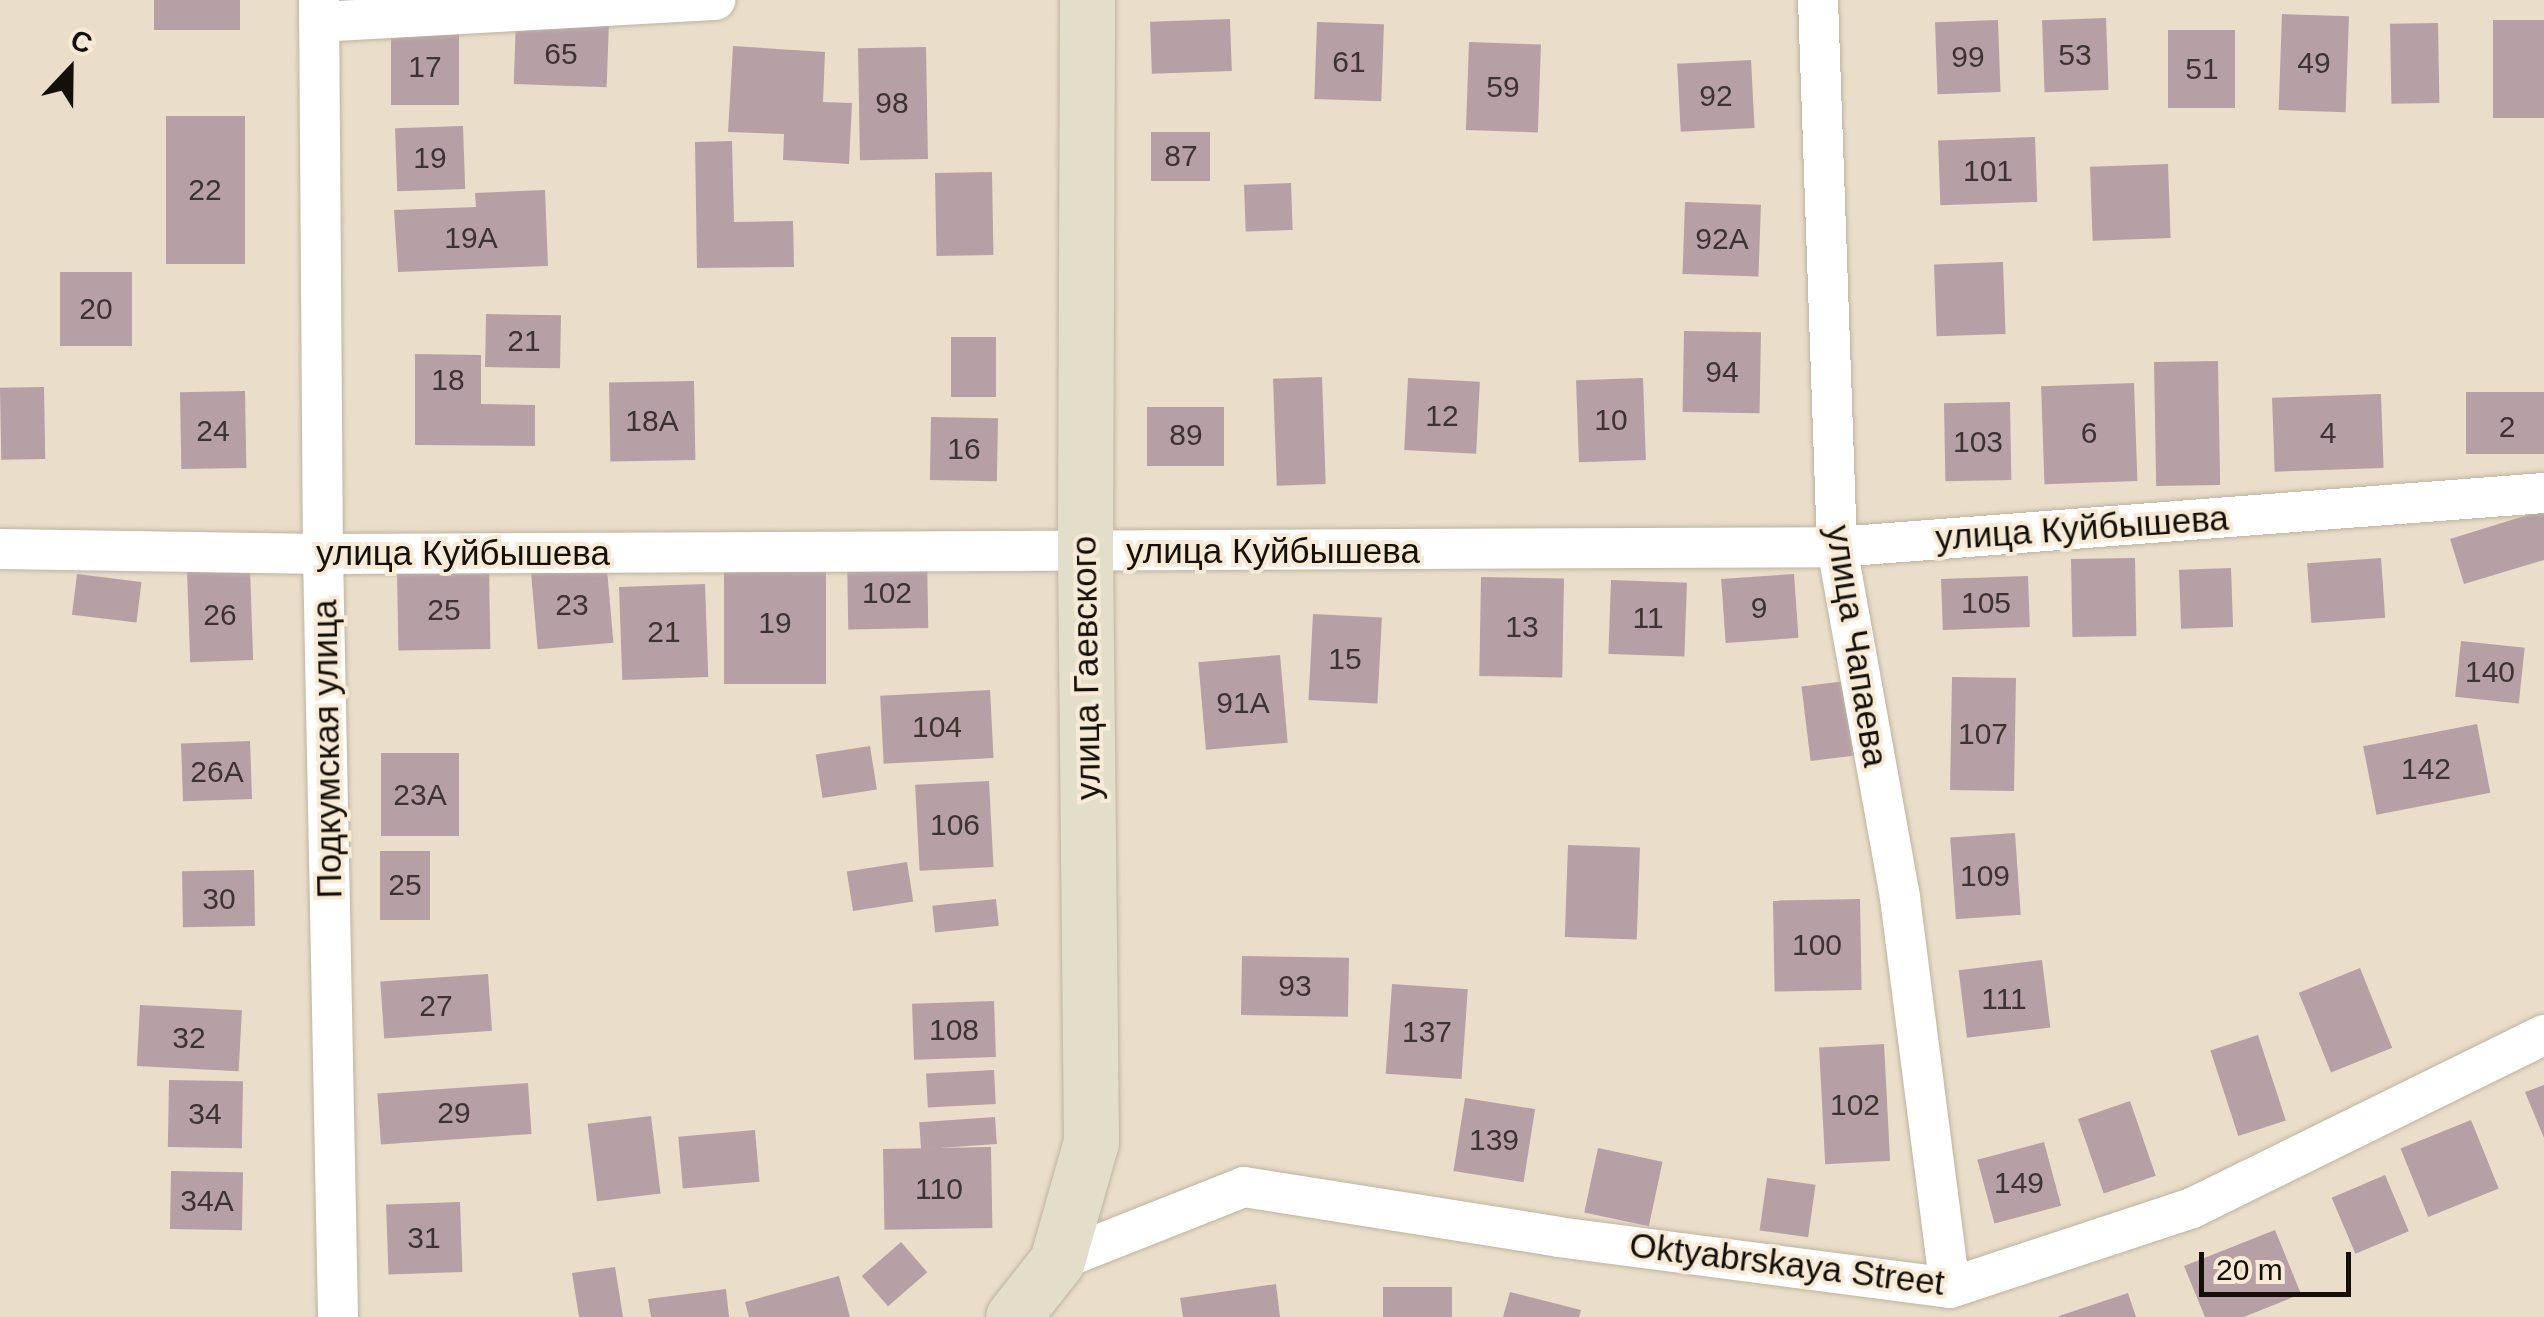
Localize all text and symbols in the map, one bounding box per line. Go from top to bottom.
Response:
north arrow [20,20,120,120]
text: С [66,24,97,60]
house number: 65 [544,36,578,72]
house number: 53 [2058,37,2092,73]
house number: 99 [1951,39,1985,75]
house number: 61 [1332,44,1366,80]
house number: 49 [2297,45,2331,81]
house number: 17 [408,49,442,85]
house number: 51 [2185,51,2219,87]
house number: 59 [1486,69,1520,105]
house number: 92 [1699,78,1733,114]
house number: 98 [875,85,909,121]
house number: 87 [1164,138,1198,174]
house number: 19 [413,140,447,176]
house number: 101 [1963,153,2013,189]
house number: 22 [188,172,222,208]
house number: 19А [444,220,498,256]
house number: 92А [1695,221,1749,257]
house number: 20 [79,291,113,327]
house number: 21 [507,323,541,359]
house number: 94 [1705,354,1739,390]
house number: 18 [431,362,465,398]
house number: 12 [1425,398,1459,434]
house number: 10 [1594,402,1628,438]
house number: 18А [625,403,679,439]
house number: 2 [2499,409,2515,445]
house number: 24 [196,413,230,449]
house number: 6 [2081,415,2097,451]
house number: 4 [2320,415,2336,451]
house number: 89 [1169,417,1203,453]
house number: 103 [1953,424,2003,460]
house number: 16 [947,431,981,467]
street label: улица Куйбышева [1934,497,2230,559]
street label: улица Чапаева [1817,522,1897,770]
street label: улица Куйбышева [1126,530,1420,572]
street label: улица Куйбышева [316,532,610,574]
street label: улица Гаевского [1063,536,1109,800]
house number: 102 [862,575,912,611]
house number: 105 [1961,585,2011,621]
house number: 23 [555,587,589,623]
house number: 9 [1751,590,1767,626]
house number: 25 [427,592,461,628]
house number: 26 [203,597,237,633]
street label: Подкумская улица [303,599,351,899]
house number: 11 [1632,600,1664,636]
house number: 19 [758,605,792,641]
house number: 13 [1505,609,1539,645]
house number: 21 [647,614,681,650]
house number: 15 [1328,641,1362,677]
house number: 140 [2465,654,2515,690]
house number: 91А [1216,685,1270,721]
house number: 104 [912,709,962,745]
house number: 107 [1958,716,2008,752]
house number: 142 [2401,751,2451,787]
house number: 26А [190,754,244,790]
house number: 23А [393,777,447,813]
house number: 106 [930,807,980,843]
house number: 109 [1960,858,2010,894]
house number: 25 [388,867,422,903]
house number: 30 [202,881,236,917]
house number: 100 [1792,927,1842,963]
house number: 93 [1278,968,1312,1004]
house number: 111 [1981,981,2027,1017]
house number: 27 [419,988,453,1024]
house number: 108 [929,1012,979,1048]
house number: 137 [1402,1014,1452,1050]
house number: 32 [172,1020,206,1056]
house number: 102 [1830,1087,1880,1123]
house number: 29 [437,1095,471,1131]
house number: 34 [188,1096,222,1132]
house number: 139 [1469,1122,1519,1158]
house number: 149 [1994,1165,2044,1201]
house number: 110 [915,1171,963,1207]
house number: 34А [180,1183,234,1219]
house number: 31 [407,1220,441,1256]
street label: Oktyabrskaya Street [1627,1224,1947,1304]
scale bar [2204,1232,2356,1294]
text: 20 m [2216,1253,2283,1286]

